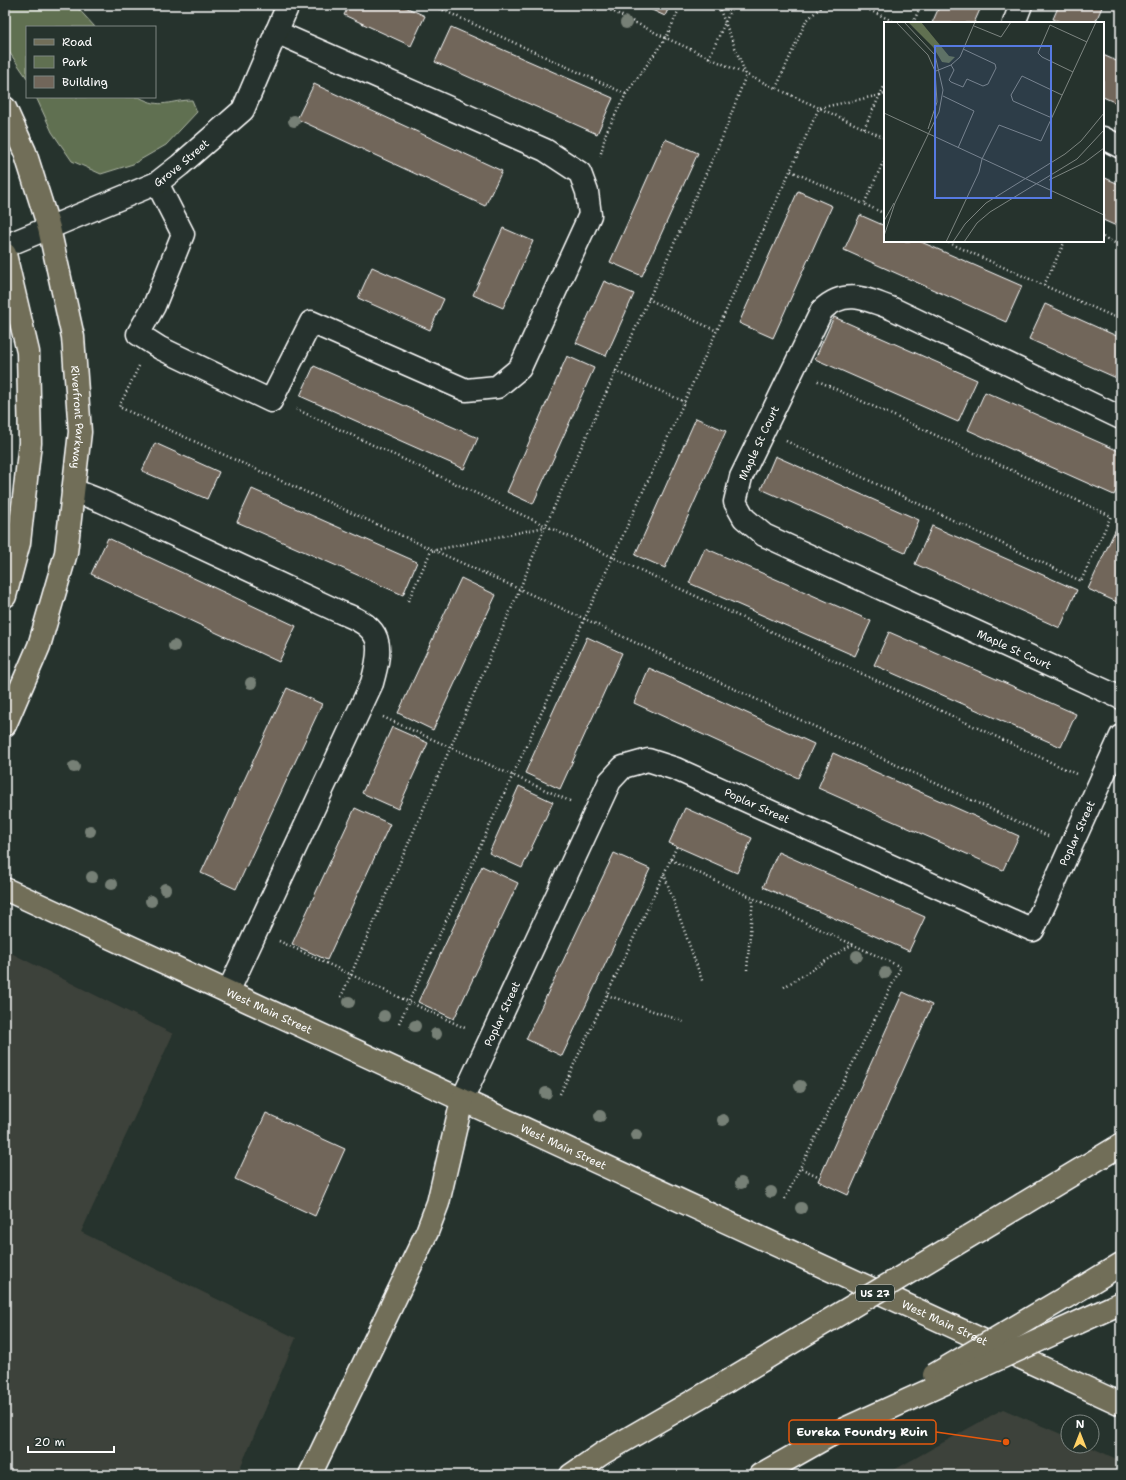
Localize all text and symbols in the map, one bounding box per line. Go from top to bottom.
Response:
inset map [884,22,1104,242]
legend [26,26,156,98]
text: Road [62,34,93,50]
text: Park [62,54,88,70]
text: Building [62,74,108,90]
street label: Grove Street [151,136,212,190]
street label: Riverfront Parkway [68,365,88,469]
street label: Maple St Court [735,403,783,483]
street label: Maple St Court [974,626,1054,673]
street label: Poplar Street [722,784,792,827]
street label: Poplar Street [1056,798,1098,868]
street label: Poplar Street [480,979,524,1049]
street label: West Main Street [224,985,315,1037]
street label: West Main Street [518,1120,609,1173]
road number: US 27 [856,1285,894,1301]
street label: West Main Street [899,1296,990,1349]
north arrow [1060,1414,1100,1454]
text: N [1076,1417,1085,1432]
callout: Eureka Foundry Ruin [789,1420,936,1444]
text: Eureka Foundry Ruin [796,1424,928,1440]
scale bar [28,1428,114,1454]
text: 20 m [34,1434,65,1450]

